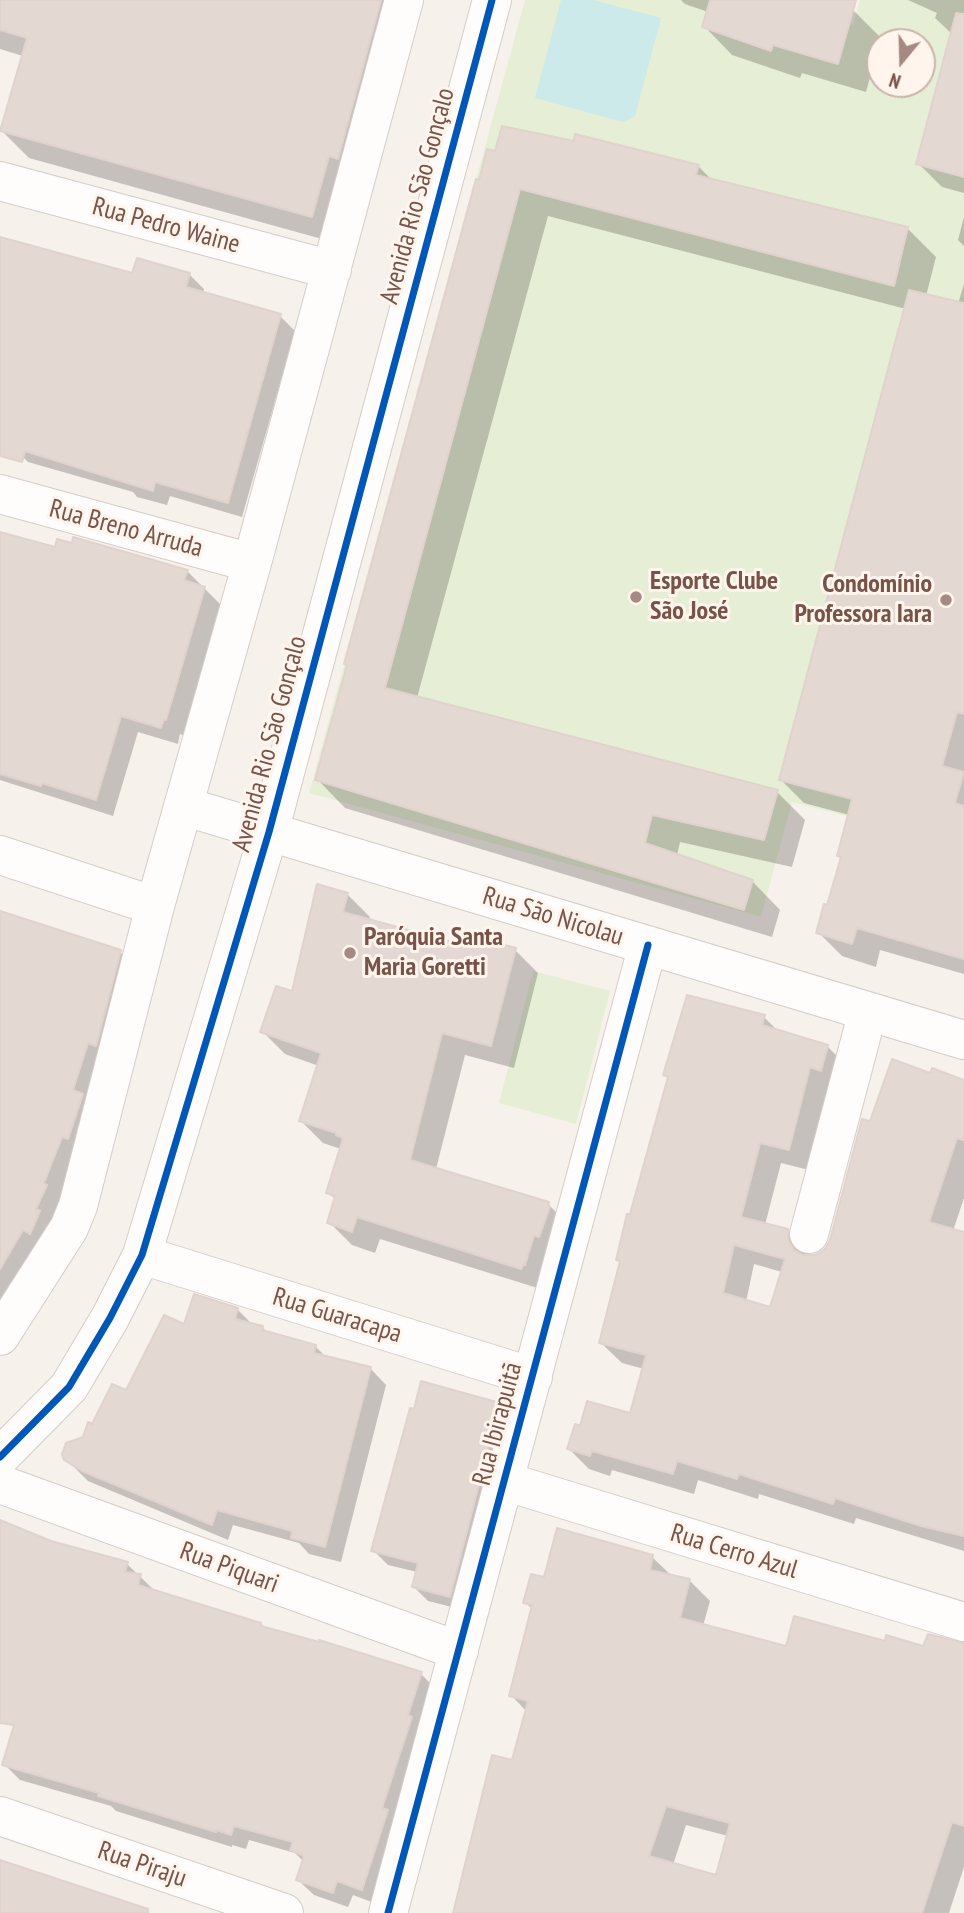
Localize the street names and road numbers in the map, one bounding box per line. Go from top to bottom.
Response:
street label: Avenida Rio São Gonçalo [374,85,462,307]
street label: Rua Pedro Waine [89,191,243,261]
street label: Rua Breno Arruda [46,494,206,564]
street label: Avenida Rio São Gonçalo [226,633,314,855]
street label: Rua São Nicolau [479,881,627,953]
street label: Rua Guaracapa [269,1282,405,1350]
street label: Rua Ibirapuitã [467,1359,529,1489]
street label: Rua Cerro Azul [667,1518,801,1586]
street label: Rua Piquari [175,1536,283,1600]
street label: Rua Piraju [94,1835,190,1895]

